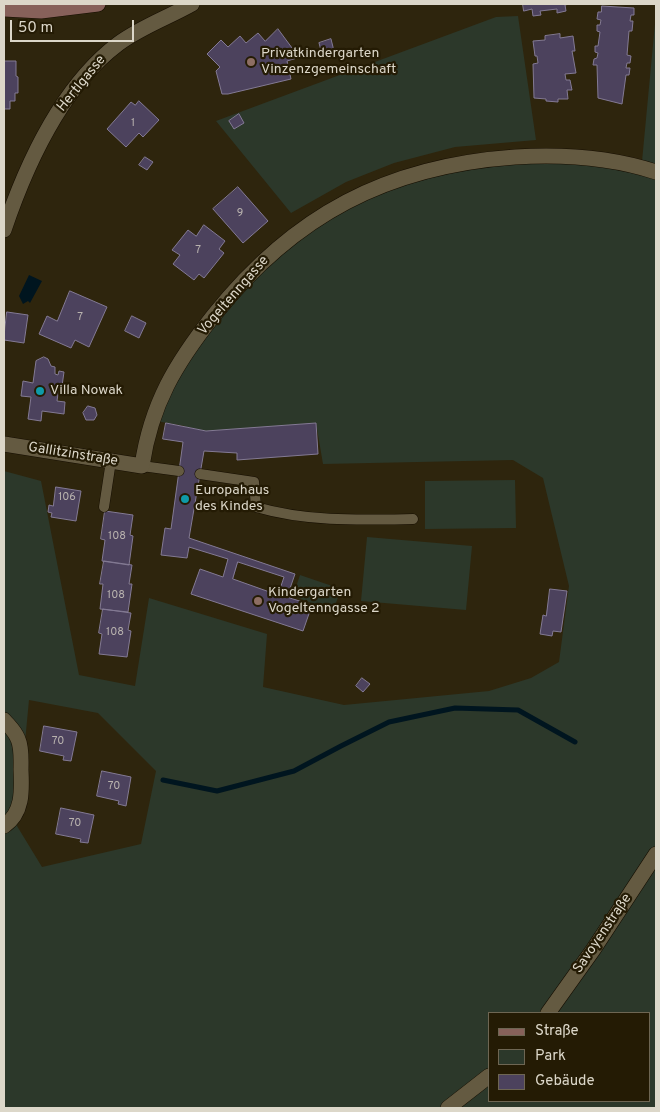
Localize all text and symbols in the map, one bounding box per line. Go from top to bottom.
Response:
scale bar [12,10,136,42]
text: 50 m [18,19,53,38]
place label: Privatkindergarten Vinzenzgemeinschaft [261,46,396,78]
street label: Hertlgasse [54,52,110,116]
marker: Privatkindergarten Vinzenzgemeinschaft [245,56,257,68]
house number: 1 [131,117,135,131]
house number: 9 [237,207,243,221]
house number: 7 [195,244,201,258]
street label: Vogeltenngasse [195,253,273,339]
house number: 7 [77,311,83,325]
place label: Villa Nowak [50,383,123,399]
marker: Villa Nowak [34,385,46,397]
street label: Gallitzinstraße [27,440,119,470]
place label: Europahaus des Kindes [195,483,269,516]
house number: 106 [58,491,76,505]
marker: Europahaus des Kindes [179,493,191,505]
house number: 108 [108,530,126,544]
place label: Kindergarten Vogeltenngasse 2 [268,585,380,618]
house number: 108 [107,589,125,603]
marker: Kindergarten Vogeltenngasse 2 [252,595,264,607]
house number: 108 [106,626,124,640]
house number: 70 [52,735,64,749]
house number: 70 [108,780,120,794]
house number: 70 [69,817,81,831]
street label: Savoyenstraße [570,891,636,977]
legend [488,1012,650,1102]
text: Straße [535,1022,579,1041]
text: Park [535,1047,566,1066]
text: Gebäude [535,1072,595,1091]

